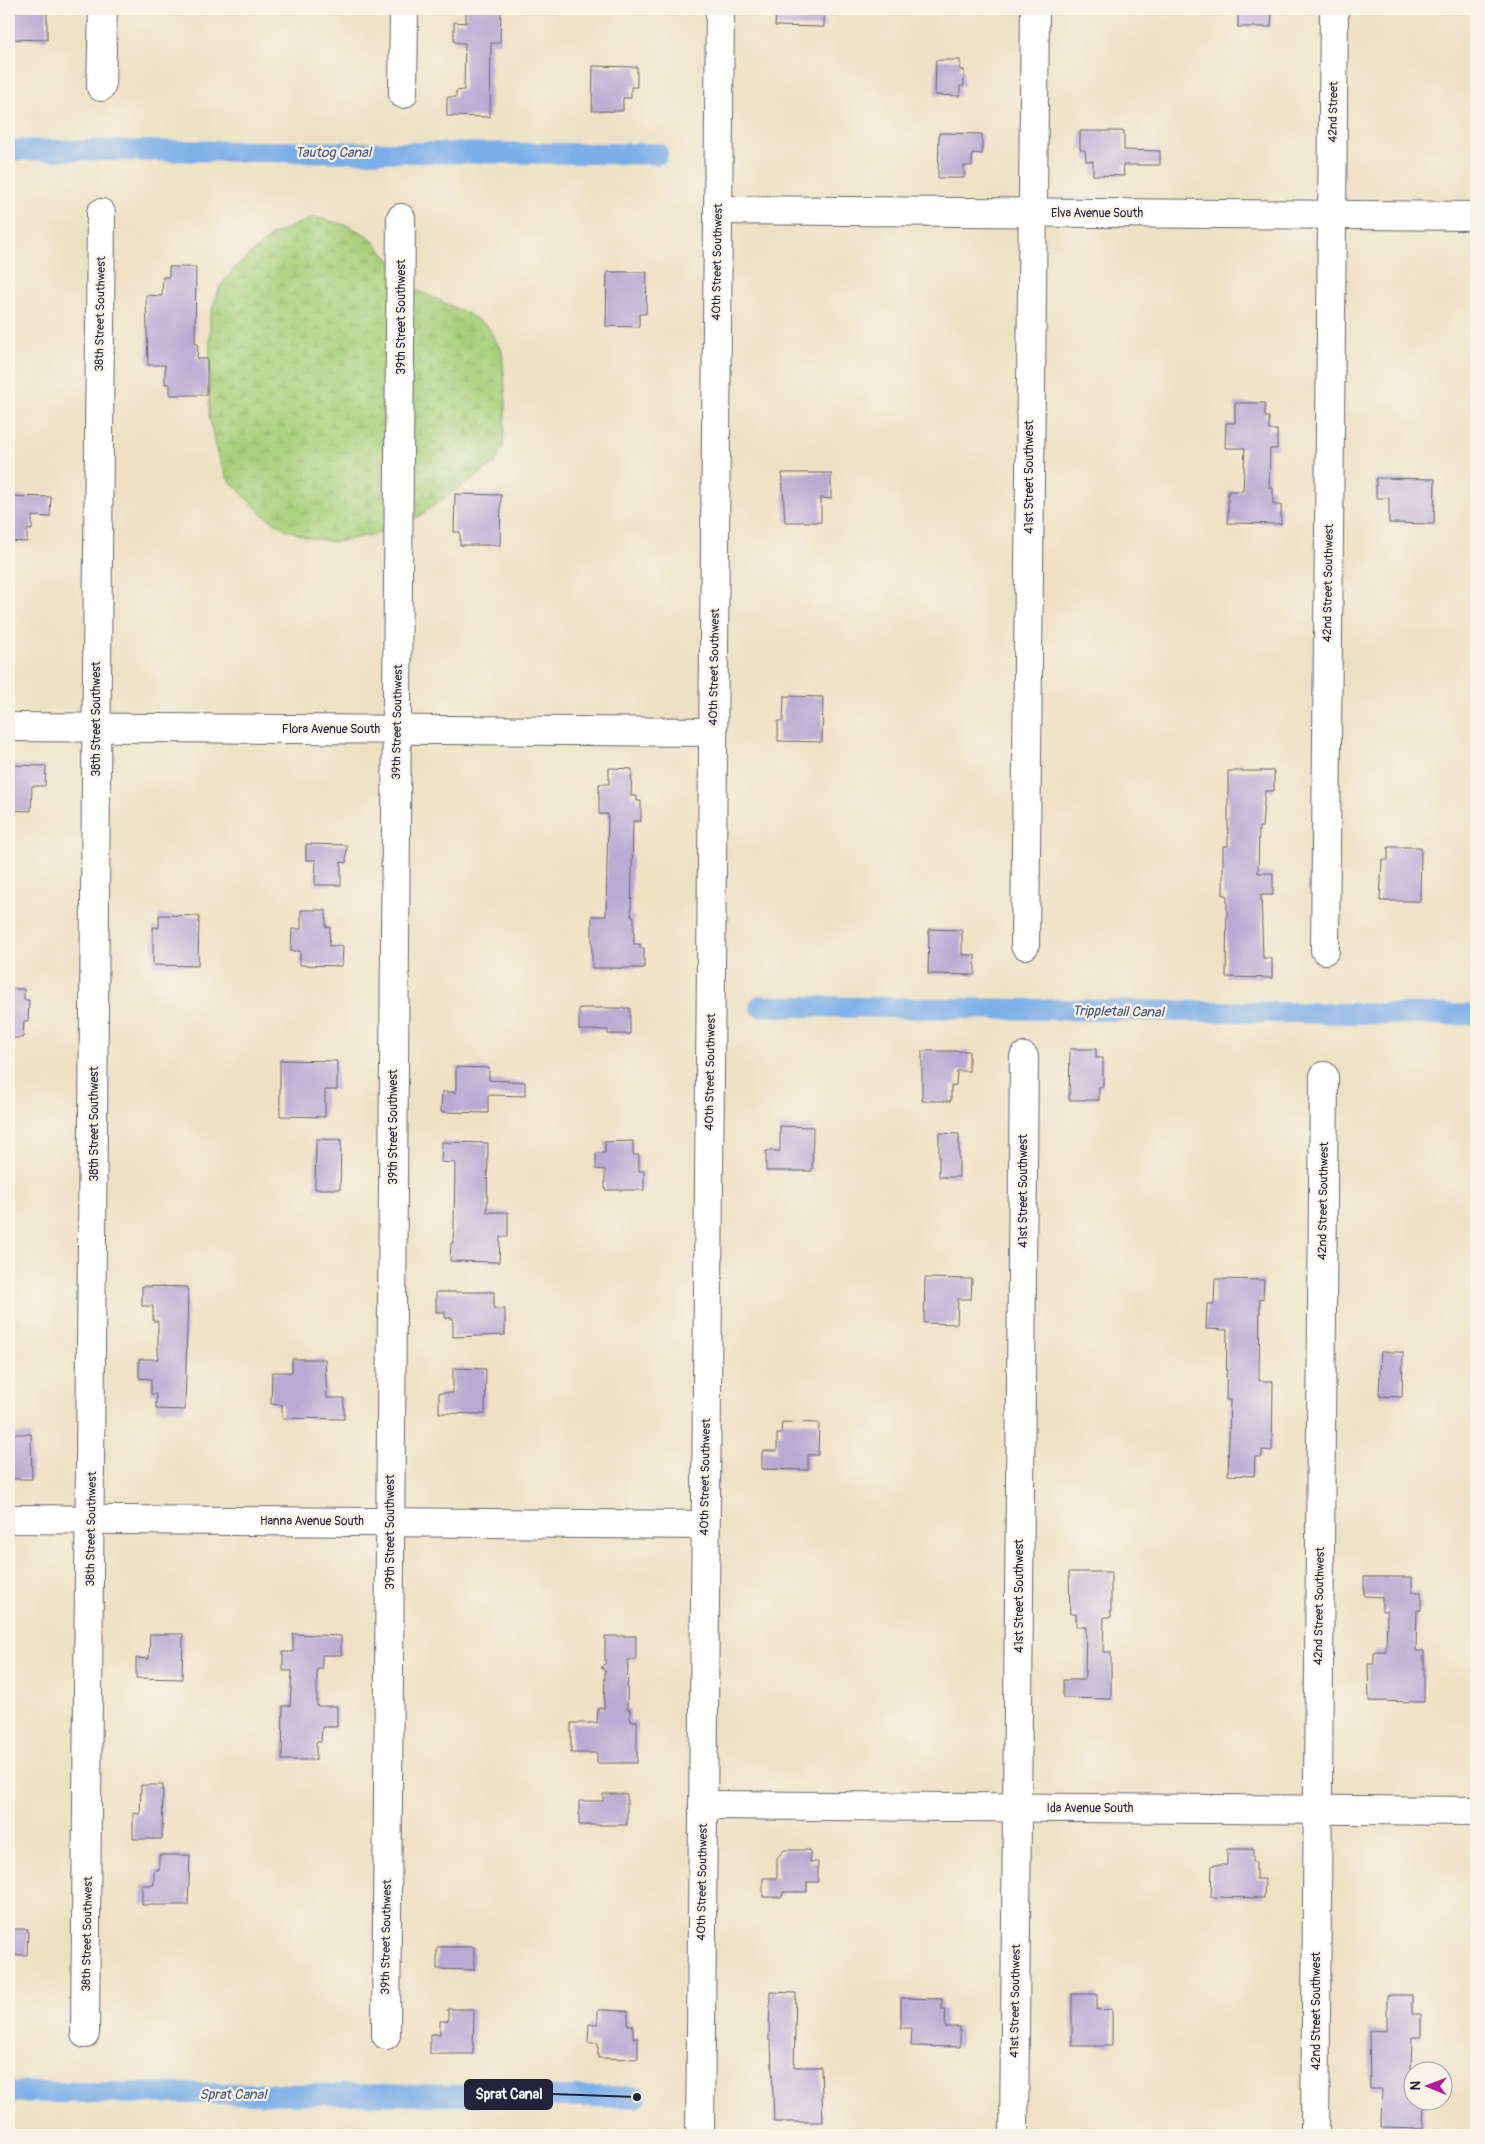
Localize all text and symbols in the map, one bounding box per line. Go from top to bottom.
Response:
street label: 42nd Street [1325,81,1342,143]
water label: Tautog Canal [295,144,373,161]
street label: 40th Street Southwest [709,203,726,321]
street label: Elva Avenue South [1051,206,1143,221]
street label: 38th Street Southwest [92,256,109,372]
street label: 39th Street Southwest [394,259,409,375]
street label: 41st Street Southwest [1022,420,1037,534]
street label: 42nd Street Southwest [1320,524,1337,642]
street label: 40th Street Southwest [706,608,723,726]
street label: 38th Street Southwest [89,661,104,777]
street label: 39th Street Southwest [389,664,406,780]
street label: Flora Avenue South [282,722,381,737]
water label: Trippletail Canal [1072,1002,1166,1021]
street label: 40th Street Southwest [702,1013,719,1131]
street label: 38th Street Southwest [87,1066,102,1182]
street label: 39th Street Southwest [386,1069,401,1185]
street label: 41st Street Southwest [1016,1134,1031,1248]
street label: 42nd Street Southwest [1315,1142,1332,1260]
street label: 40th Street Southwest [697,1418,714,1536]
street label: 38th Street Southwest [83,1471,100,1587]
street label: 39th Street Southwest [383,1474,398,1590]
street label: Hanna Avenue South [260,1514,364,1529]
street label: 41st Street Southwest [1012,1539,1027,1653]
street label: 42nd Street Southwest [1311,1547,1328,1665]
street label: Ida Avenue South [1047,1801,1134,1816]
street label: 40th Street Southwest [694,1823,711,1941]
street label: 38th Street Southwest [79,1876,96,1992]
street label: 39th Street Southwest [378,1879,395,1995]
street label: 41st Street Southwest [1007,1944,1024,2058]
street label: 42nd Street Southwest [1309,1952,1324,2070]
north arrow [1402,2062,1452,2112]
callout: Sprat Canal [465,2080,552,2109]
text: N [1407,2081,1424,2091]
water label: Sprat Canal [199,2086,268,2103]
text: Sprat Canal [475,2086,543,2103]

